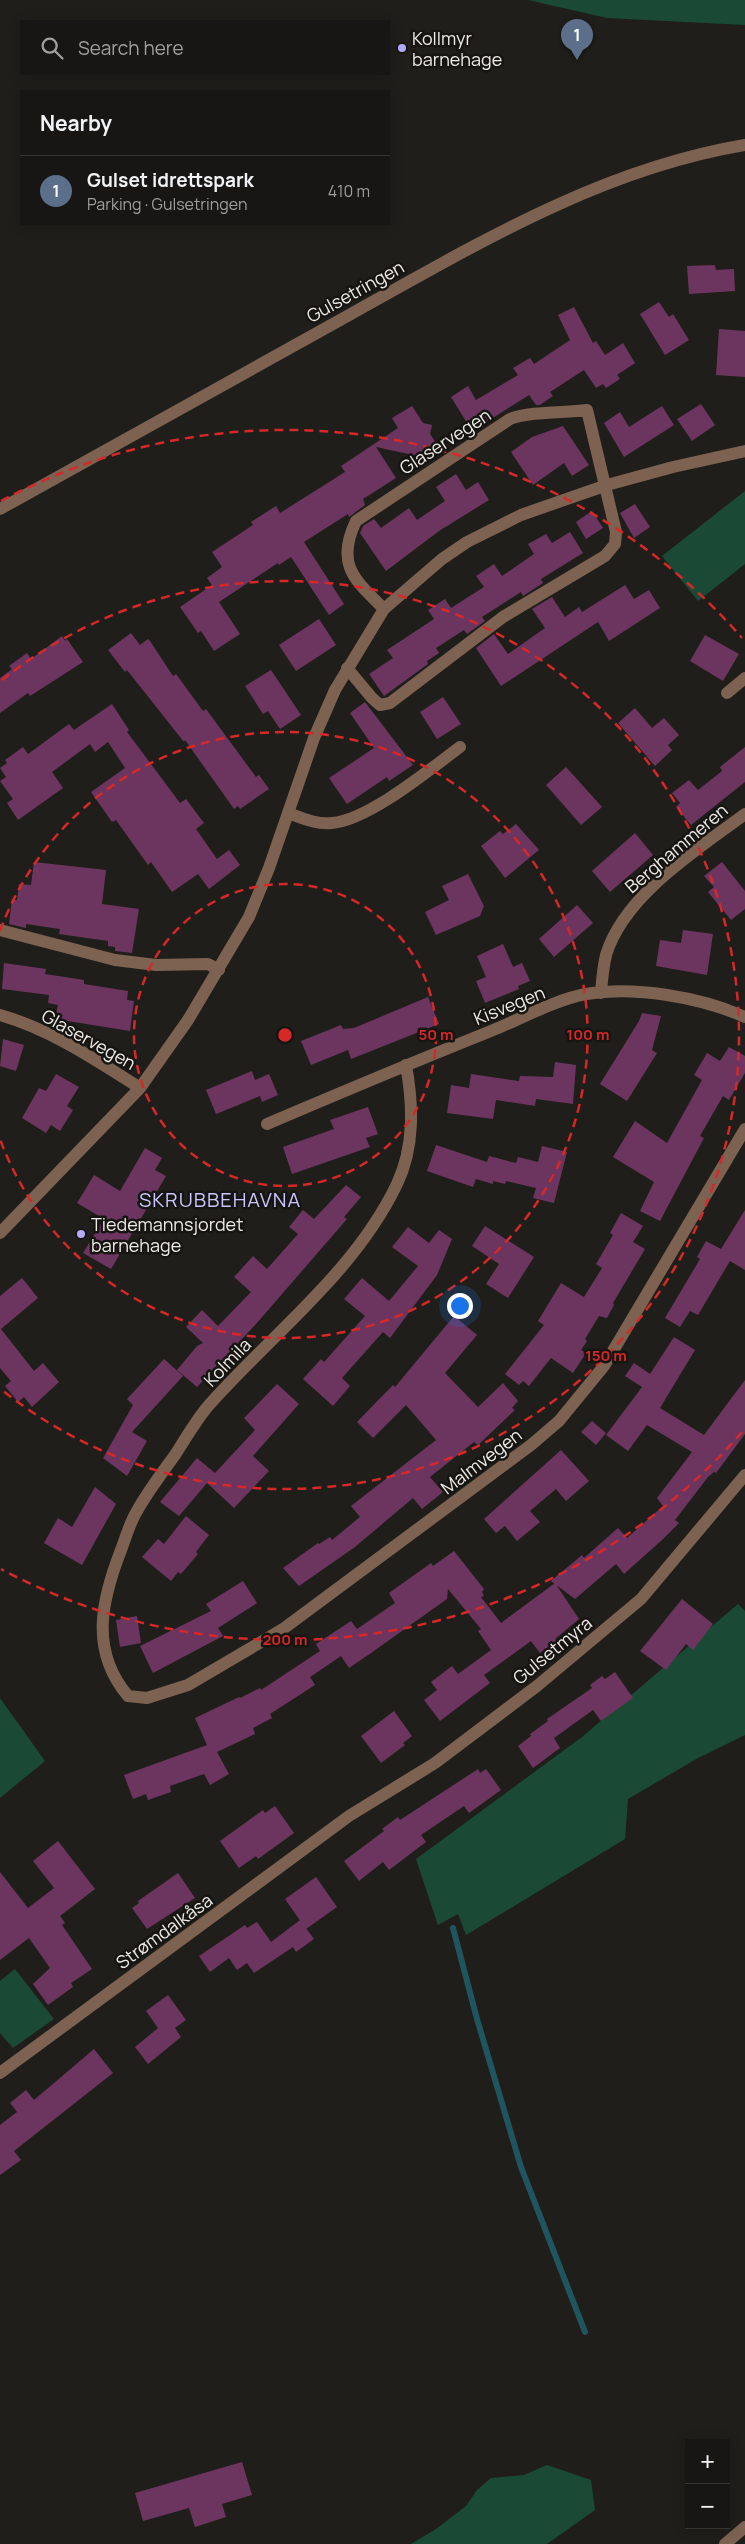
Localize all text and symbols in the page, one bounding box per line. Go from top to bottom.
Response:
pin: 1 [561,19,593,60]
search box [20,20,390,75]
place label: Kollmyr barnehage [412,26,502,71]
icon: search [38,34,66,62]
text: Search here [78,35,184,61]
marker: Kollmyr barnehage [396,42,408,54]
text: Nearby [40,109,112,137]
text: Gulset idrettspark [87,167,254,193]
text: 1 [52,180,60,202]
text: 410 m [328,180,370,202]
text: Parking · Gulsetringen [87,193,247,215]
street label: Gulsetringen [302,254,408,328]
street label: Glaservegen [395,403,495,479]
street label: Berghammeren [620,798,732,898]
street label: Kisvegen [470,980,548,1030]
street label: Glaservegen [38,1003,140,1075]
text: 50 m [418,1024,454,1045]
text: 100 m [567,1024,609,1045]
centre of rings [276,1026,294,1044]
district label: SKRUBBEHAVNA [139,1186,301,1213]
place label: Tiedemannsjordet barnehage [91,1212,243,1257]
marker: Tiedemannsjordet barnehage [75,1228,87,1240]
your location [447,1293,473,1319]
street label: Kolmila [198,1333,256,1391]
text: 150 m [585,1345,627,1366]
street label: Malmvegen [436,1423,526,1499]
street label: Gulsetmyra [507,1611,597,1689]
text: 200 m [262,1629,308,1650]
street label: Strømdalkåsa [111,1888,217,1974]
map controls [685,2439,730,2529]
button: + [685,2439,730,2484]
button: − [685,2484,730,2529]

